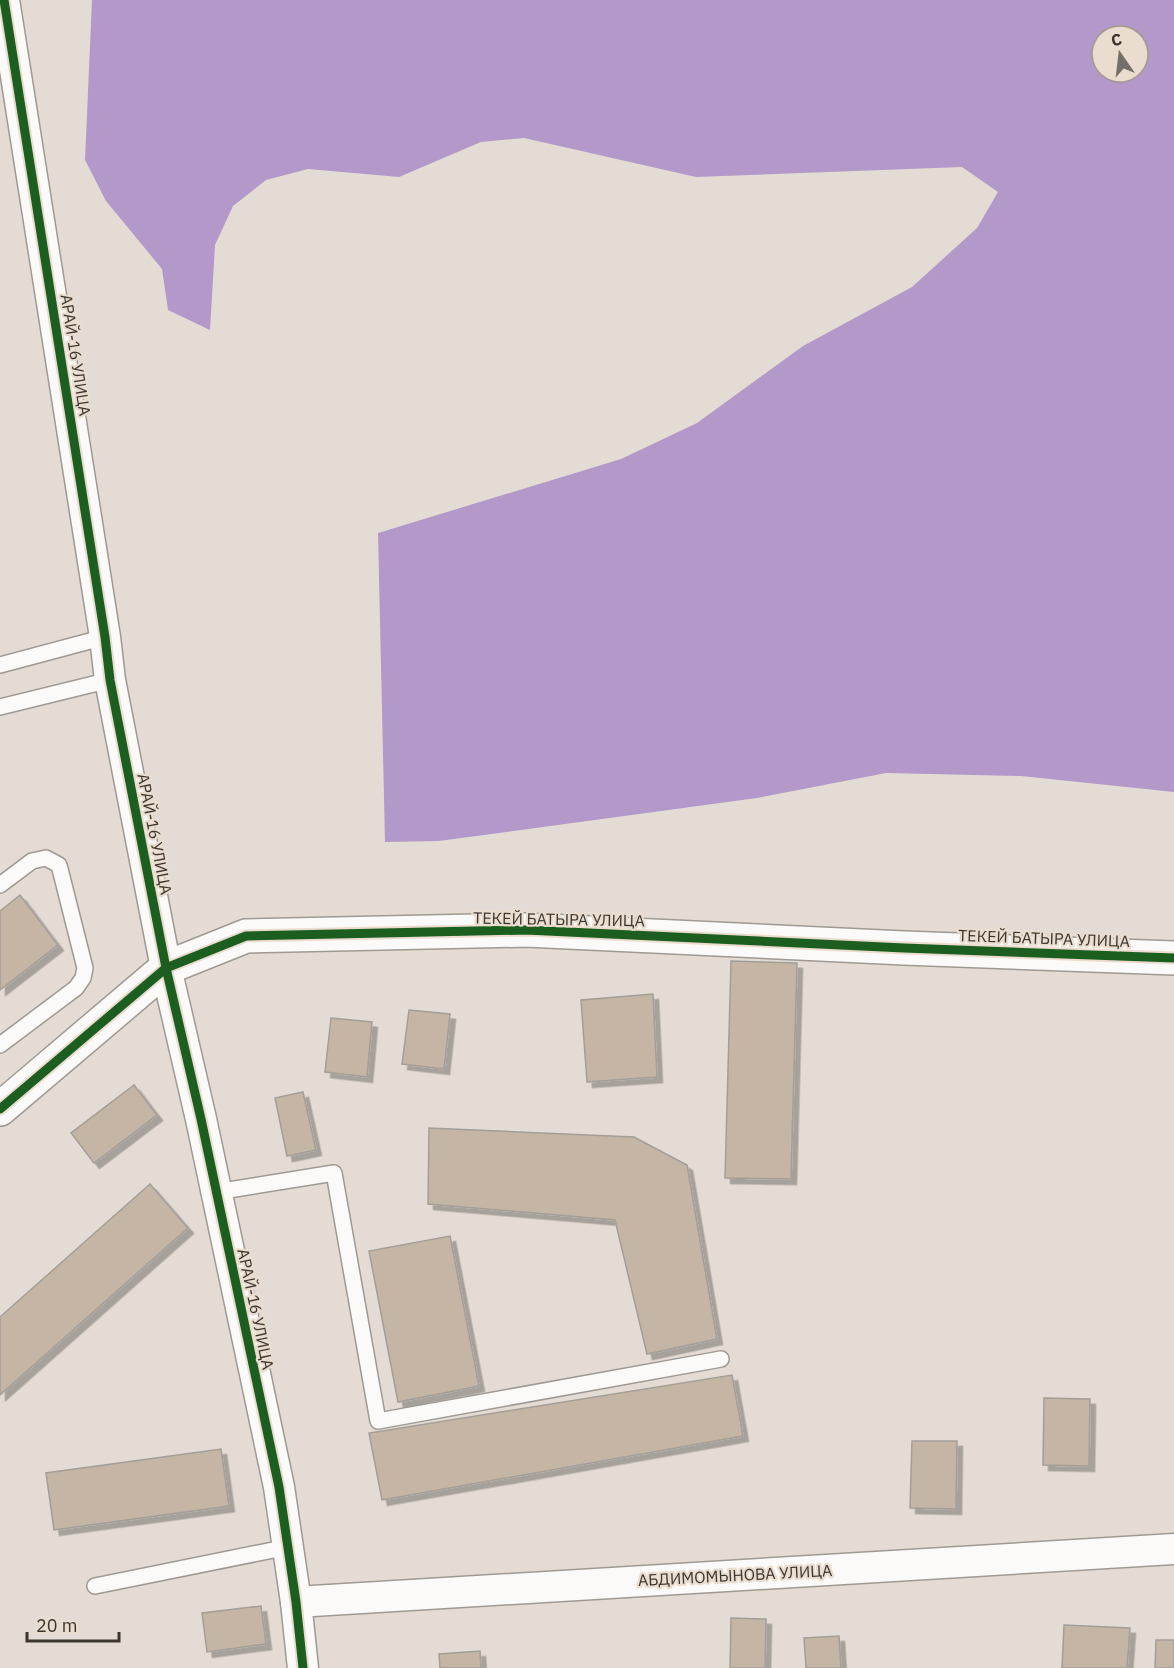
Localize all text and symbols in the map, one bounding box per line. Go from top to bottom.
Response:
north arrow [1090,24,1150,84]
text: С [1109,28,1124,50]
street label: АРАЙ-16 УЛИЦА [56,293,96,417]
street label: АРАЙ-16 УЛИЦА [133,772,177,896]
street label: ТЕКЕЙ БАТЫРА УЛИЦА [473,908,645,930]
street label: ТЕКЕЙ БАТЫРА УЛИЦА [958,925,1130,951]
street label: АРАЙ-16 УЛИЦА [233,1247,279,1371]
street label: АБДИМОМЫНОВА УЛИЦА [637,1560,833,1590]
scale bar [27,1605,118,1643]
text: 20 m [36,1614,78,1637]

